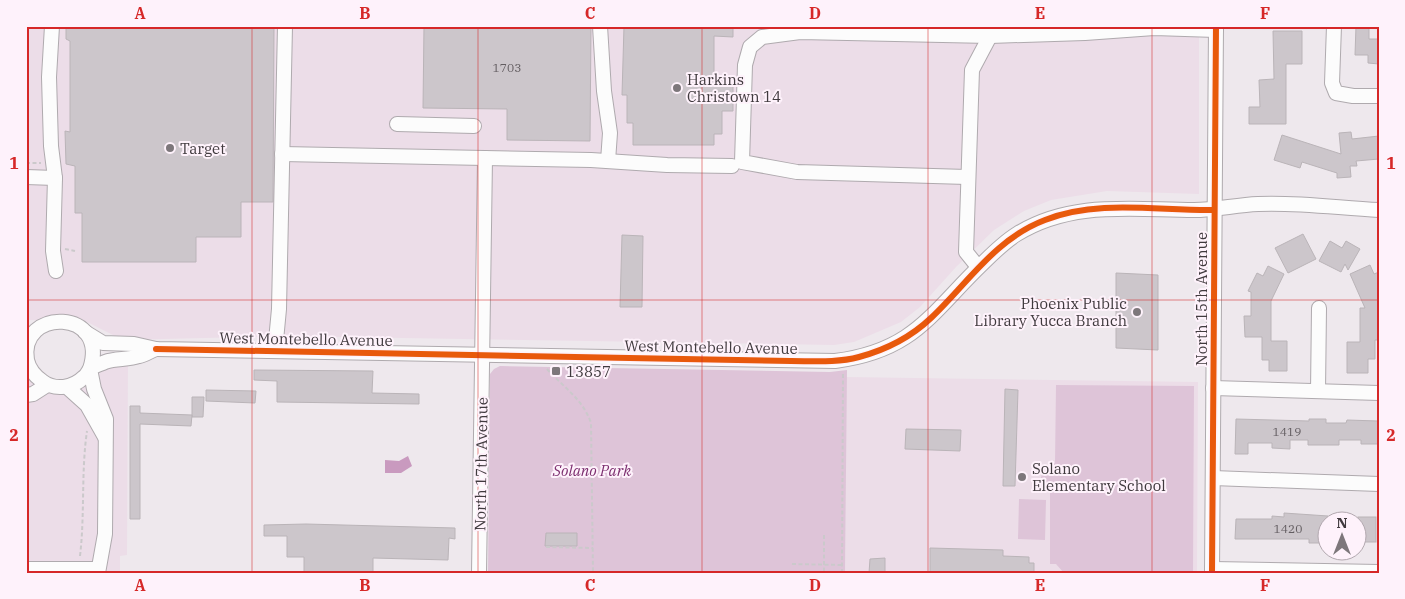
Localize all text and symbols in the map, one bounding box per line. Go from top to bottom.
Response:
text: A [134,3,146,23]
text: B [359,3,371,23]
text: C [585,3,595,23]
text: D [809,3,821,23]
text: E [1035,3,1045,23]
text: F [1260,3,1270,23]
house number: 1703 [493,60,521,75]
place label: Harkins Christown 14 [687,70,781,106]
marker: Harkins Christown 14 [671,82,683,94]
place label: Target [180,139,225,158]
marker: Target [164,142,176,154]
text: 1 [9,153,19,173]
text: 1 [1386,153,1396,173]
street label: North 15th Avenue [1192,232,1211,366]
place label: Phoenix Public Library Yucca Branch [974,294,1127,330]
marker: Phoenix Public Library Yucca Branch [1131,306,1143,318]
street label: West Montebello Avenue [219,328,393,350]
street label: West Montebello Avenue [624,336,798,358]
place label: 13857 [566,362,611,381]
marker: 13857 [550,365,562,377]
street label: North 17th Avenue [470,397,492,531]
house number: 1419 [1273,424,1301,439]
text: 2 [9,425,19,445]
text: 2 [1386,425,1396,445]
place label: Solano Elementary School [1032,459,1166,495]
park label: Solano Park [552,461,631,480]
marker: Solano Elementary School [1016,471,1028,483]
north arrow [1318,512,1368,562]
text: N [1336,514,1348,532]
house number: 1420 [1274,521,1302,536]
text: A [134,575,146,595]
text: B [359,575,371,595]
text: C [585,575,595,595]
text: D [809,575,821,595]
text: E [1035,575,1045,595]
text: F [1260,575,1270,595]

